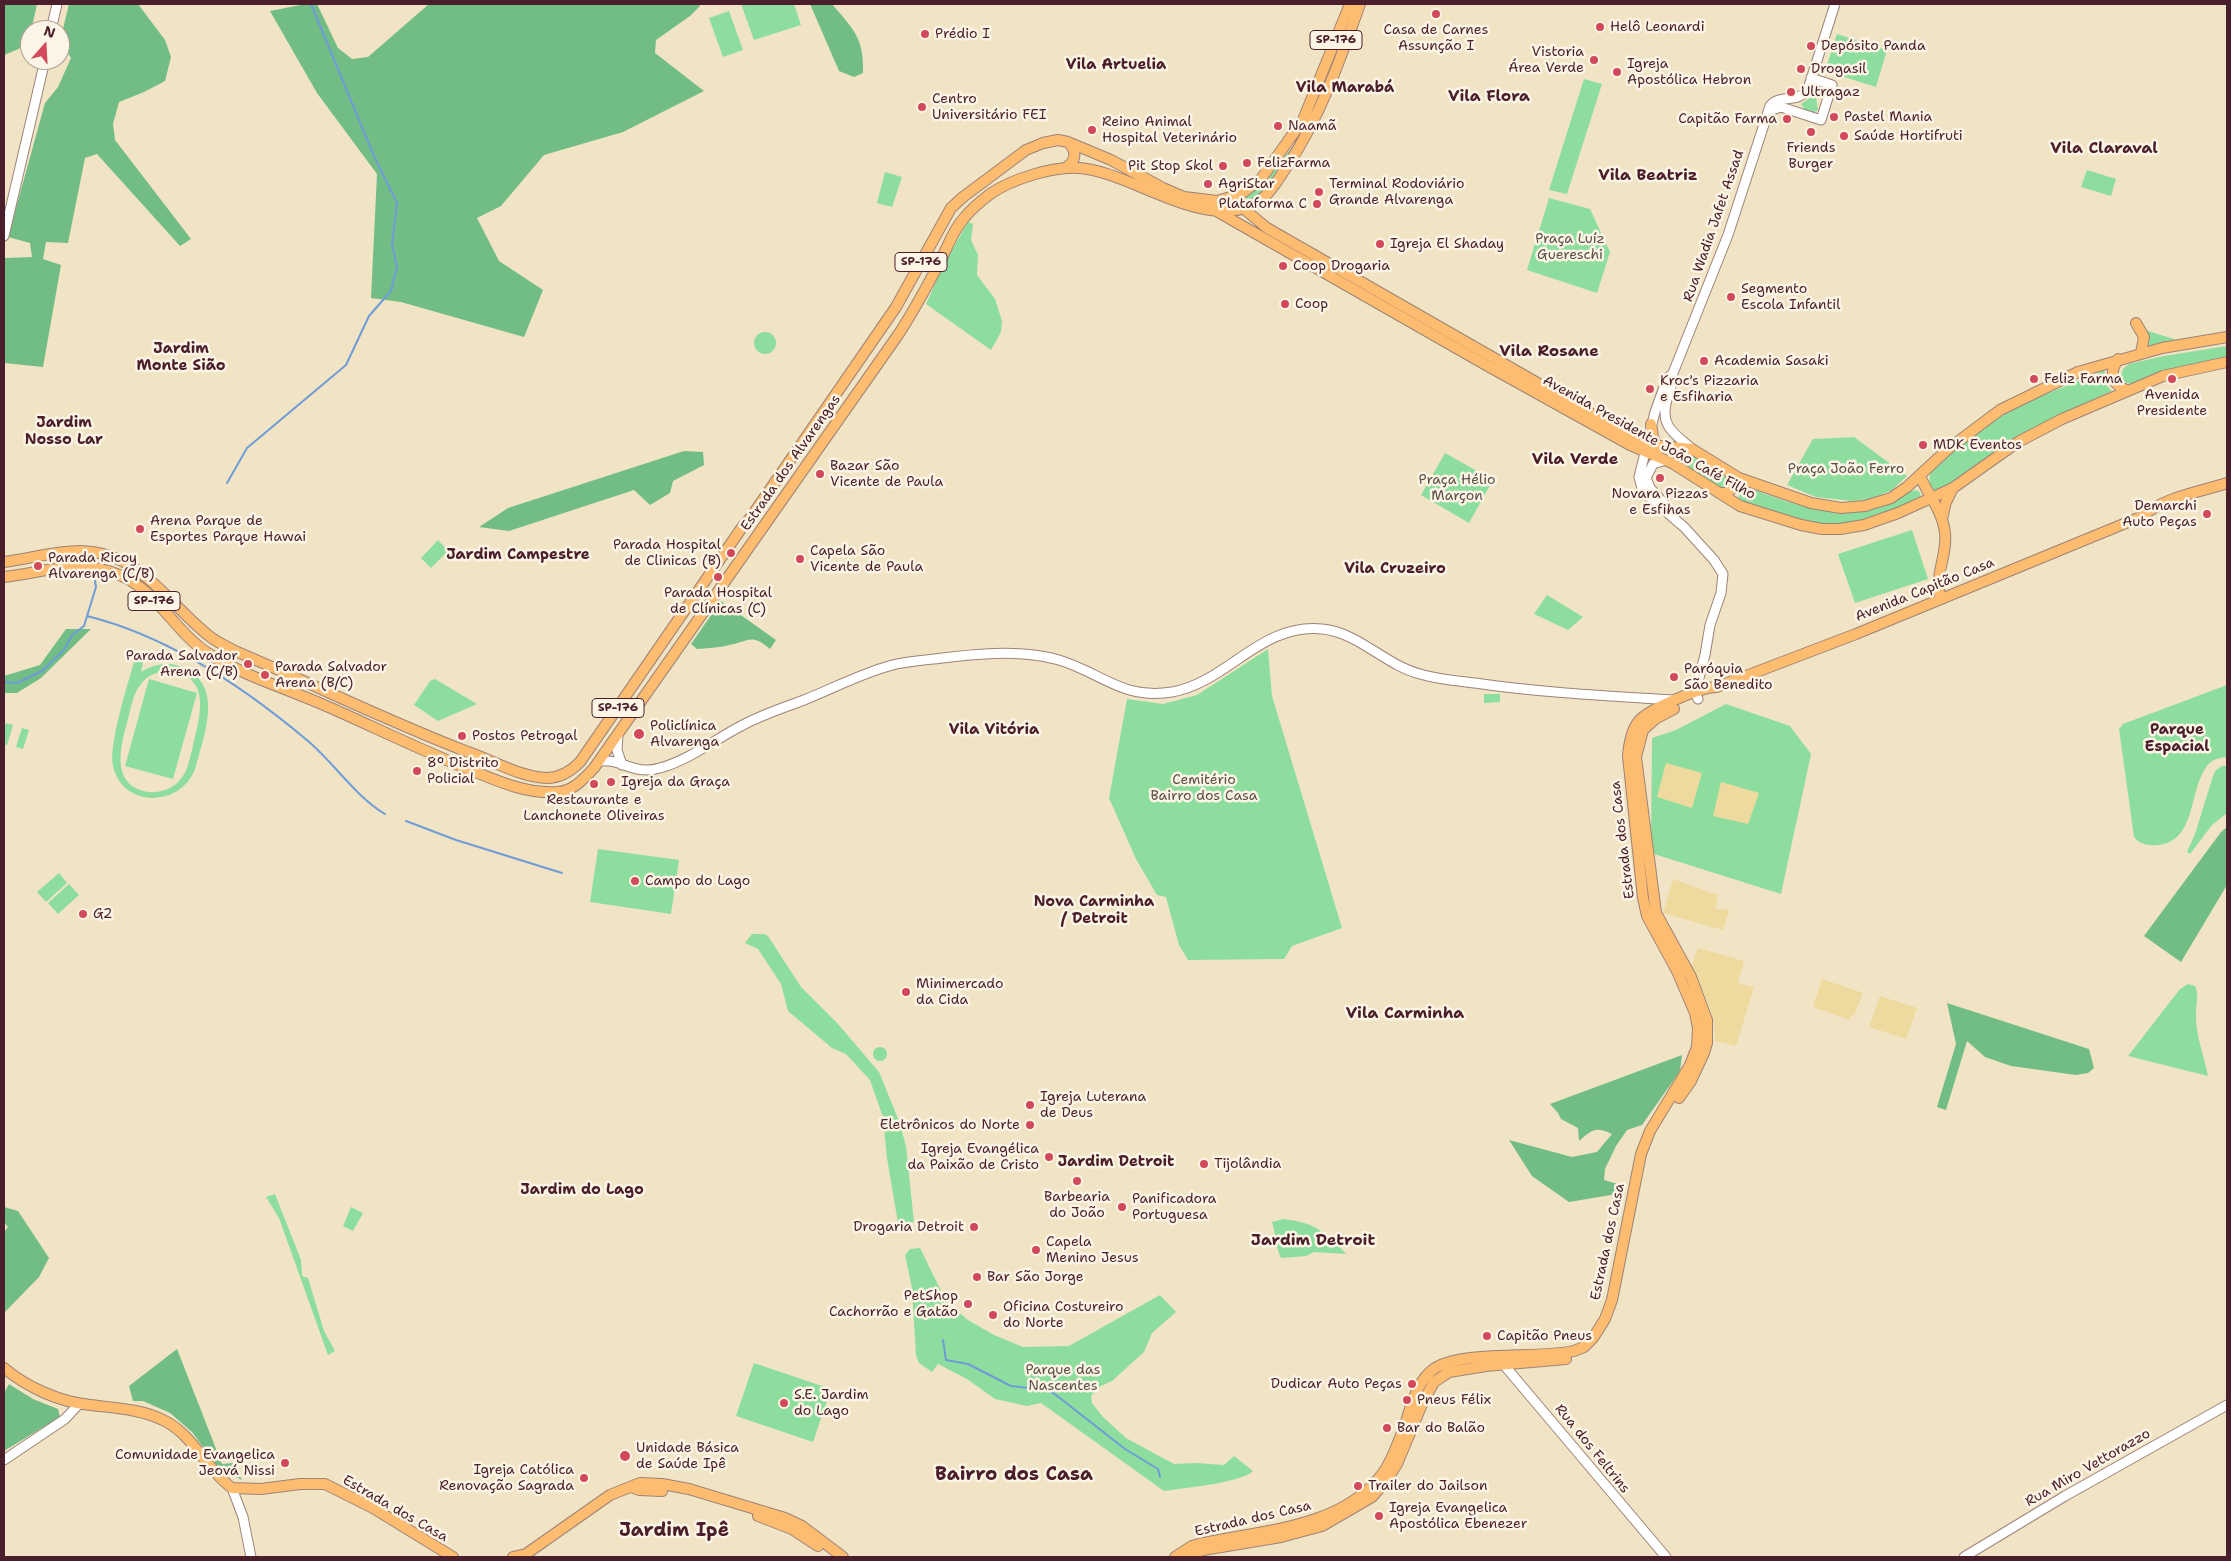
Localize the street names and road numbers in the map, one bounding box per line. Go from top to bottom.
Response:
road number: SP-176 [1310,30,1362,50]
street label: Rua Wadia Jafet Assad [1680,148,1748,304]
road number: SP-176 [895,252,947,272]
street label: Avenida Presidente João Café Filho [1540,372,1758,504]
street label: Estrada dos Alvarengas [738,392,844,534]
street label: Avenida Capitão Casa [1853,554,1997,626]
road number: SP-176 [128,592,180,610]
road number: SP-176 [592,698,644,718]
street label: Estrada dos Casa [1607,780,1639,900]
street label: Estrada dos Casa [1587,1182,1629,1302]
street label: Rua dos Feltrins [1551,1401,1633,1497]
street label: Rua Miro Vettorazzo [2022,1425,2154,1511]
street label: Estrada dos Casa [339,1472,451,1546]
street label: Estrada dos Casa [1193,1497,1313,1541]

